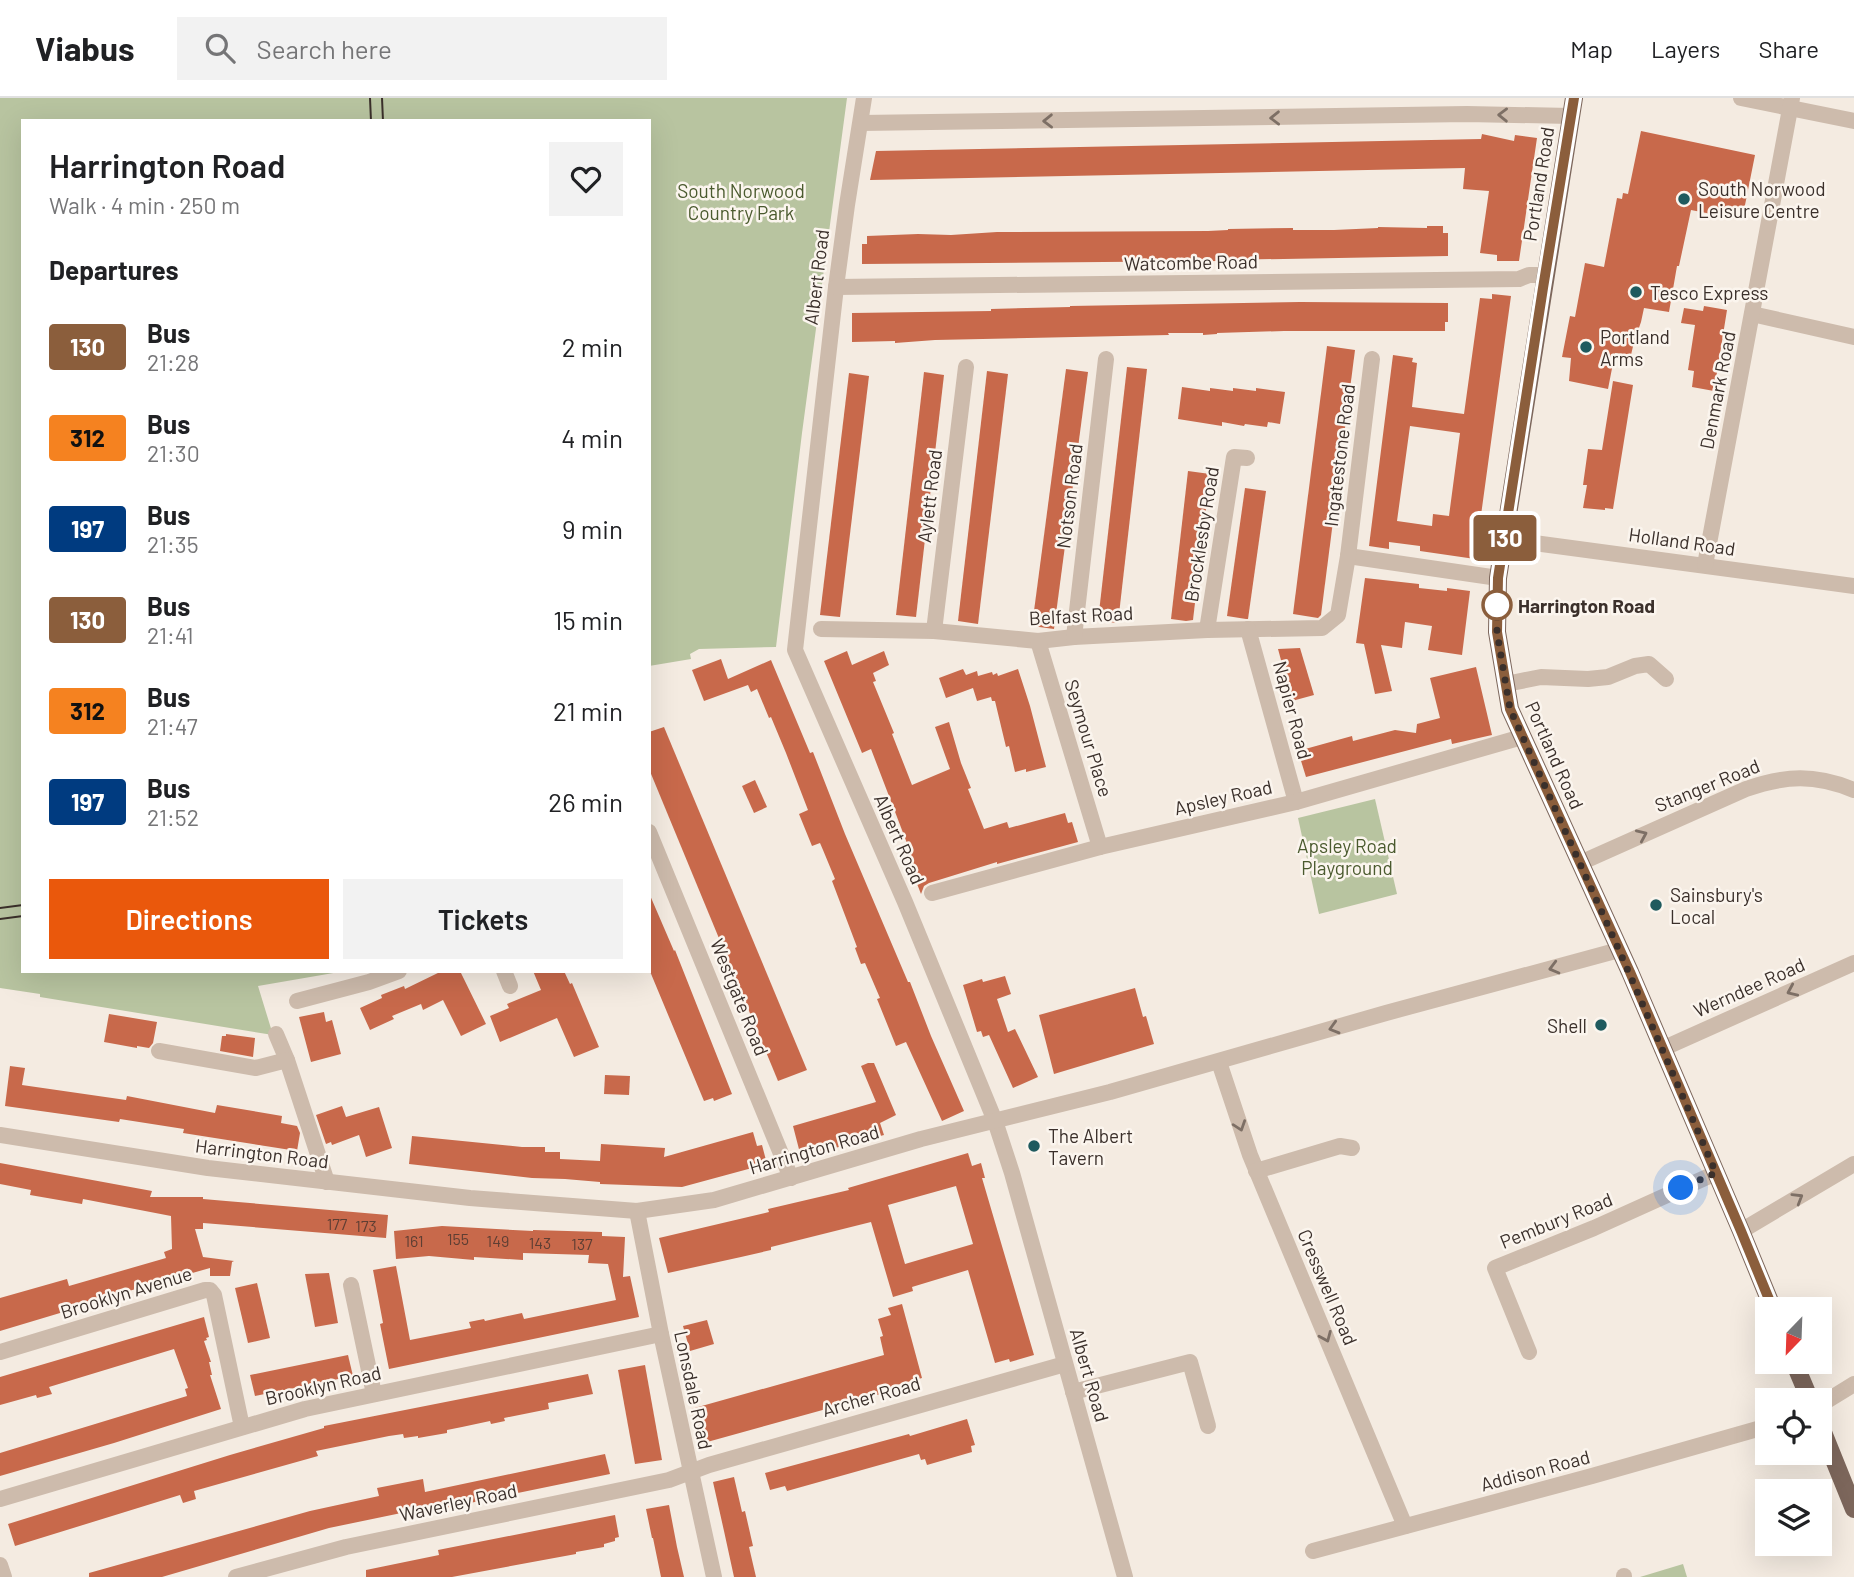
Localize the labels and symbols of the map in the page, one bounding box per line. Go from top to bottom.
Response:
one-way arrow [1497,107,1507,123]
one-way arrow [1269,110,1280,125]
one-way arrow [1042,113,1052,129]
street label: Portland Road [1518,125,1558,243]
place label: South Norwood Leisure Centre [1698,177,1826,222]
park label: South Norwood Country Park [677,179,805,224]
marker: South Norwood Leisure Centre [1676,191,1692,207]
street label: Albert Road [799,228,833,326]
street label: Watcombe Road [1124,249,1258,275]
place label: Tesco Express [1650,281,1768,304]
marker: Tesco Express [1628,284,1644,300]
place label: Portland Arms [1600,325,1670,370]
street label: Denmark Road [1694,329,1740,451]
marker: Portland Arms [1578,339,1594,355]
street label: Ingatestone Road [1319,382,1359,528]
street label: Notson Road [1051,442,1087,550]
street label: Aylett Road [912,448,946,544]
street label: Brocklesby Road [1179,465,1223,603]
line badge: 130 [1465,515,1545,561]
street label: Holland Road [1627,522,1737,560]
marker: Harrington Road [1482,590,1512,620]
place label: Harrington Road [1518,594,1655,617]
street label: Belfast Road [1028,601,1134,629]
street label: Napier Road [1269,658,1317,762]
street label: Seymour Place [1060,676,1118,800]
street label: Portland Road [1521,697,1589,813]
street label: Stanger Road [1651,754,1763,816]
street label: Apsley Road [1172,775,1274,819]
street label: Albert Road [870,790,930,888]
one-way arrow [1635,829,1648,843]
park label: Apsley Road Playground [1297,834,1397,879]
place label: Sainsbury's Local [1670,883,1763,928]
marker: Sainsbury's Local [1648,897,1664,913]
street label: Westgate Road [706,935,774,1059]
street label: Werndee Road [1690,952,1808,1022]
one-way arrow [1548,959,1560,974]
one-way arrow [1786,983,1799,997]
place label: Shell [1547,1014,1587,1037]
marker: Shell [1593,1017,1609,1033]
one-way arrow [1329,1020,1341,1035]
street label: Harrington Road [746,1119,882,1179]
one-way arrow [1232,1120,1246,1132]
place label: The Albert Tavern [1048,1124,1133,1169]
street label: Harrington Road [194,1133,330,1173]
marker: The Albert Tavern [1026,1138,1042,1154]
your location [1663,1170,1698,1205]
street label: Pembury Road [1496,1187,1616,1253]
one-way arrow [1790,1193,1803,1206]
house number: 177 [327,1214,348,1233]
house number: 173 [355,1216,377,1235]
street label: Cresswell Road [1293,1226,1363,1348]
house number: 155 [447,1229,469,1248]
house number: 161 [404,1231,424,1250]
house number: 149 [487,1231,509,1250]
house number: 143 [529,1233,551,1252]
house number: 137 [571,1234,593,1253]
street label: Brooklyn Avenue [57,1261,195,1323]
north arrow [1755,1297,1832,1374]
street label: Albert Road [1066,1326,1114,1424]
street label: Lonsdale Road [670,1328,718,1452]
one-way arrow [1318,1330,1332,1342]
street label: Brooklyn Road [263,1361,383,1409]
street label: Archer Road [819,1371,923,1421]
street label: Addison Road [1478,1444,1592,1496]
street label: Waverley Road [397,1478,519,1526]

